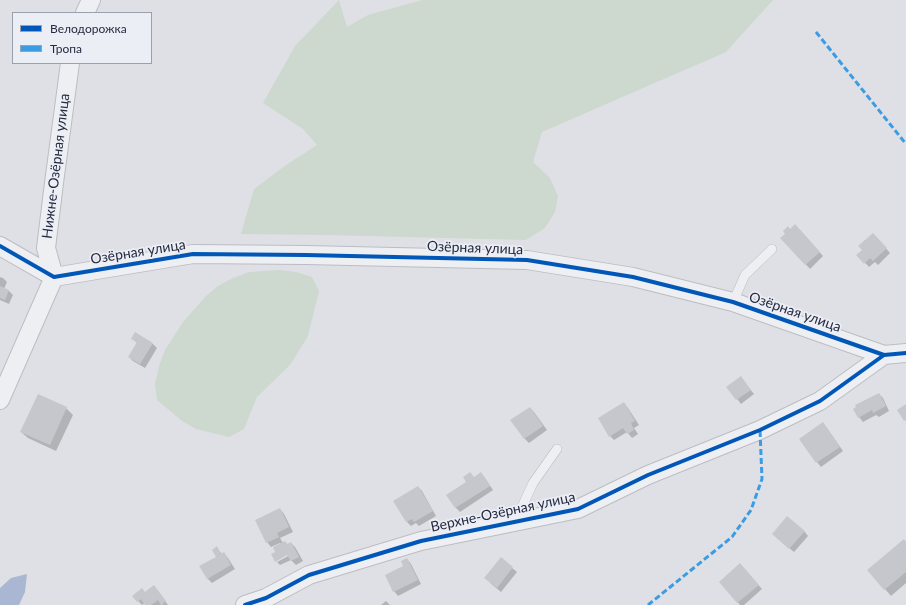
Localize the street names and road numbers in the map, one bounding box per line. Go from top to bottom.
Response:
street label: Нижне-Озёрная улица [39,92,73,240]
street label: Озёрная улица [89,236,187,268]
street label: Озёрная улица [427,238,523,258]
street label: Озёрная улица [747,288,843,336]
street label: Верхне-Озёрная улица [429,488,577,536]

